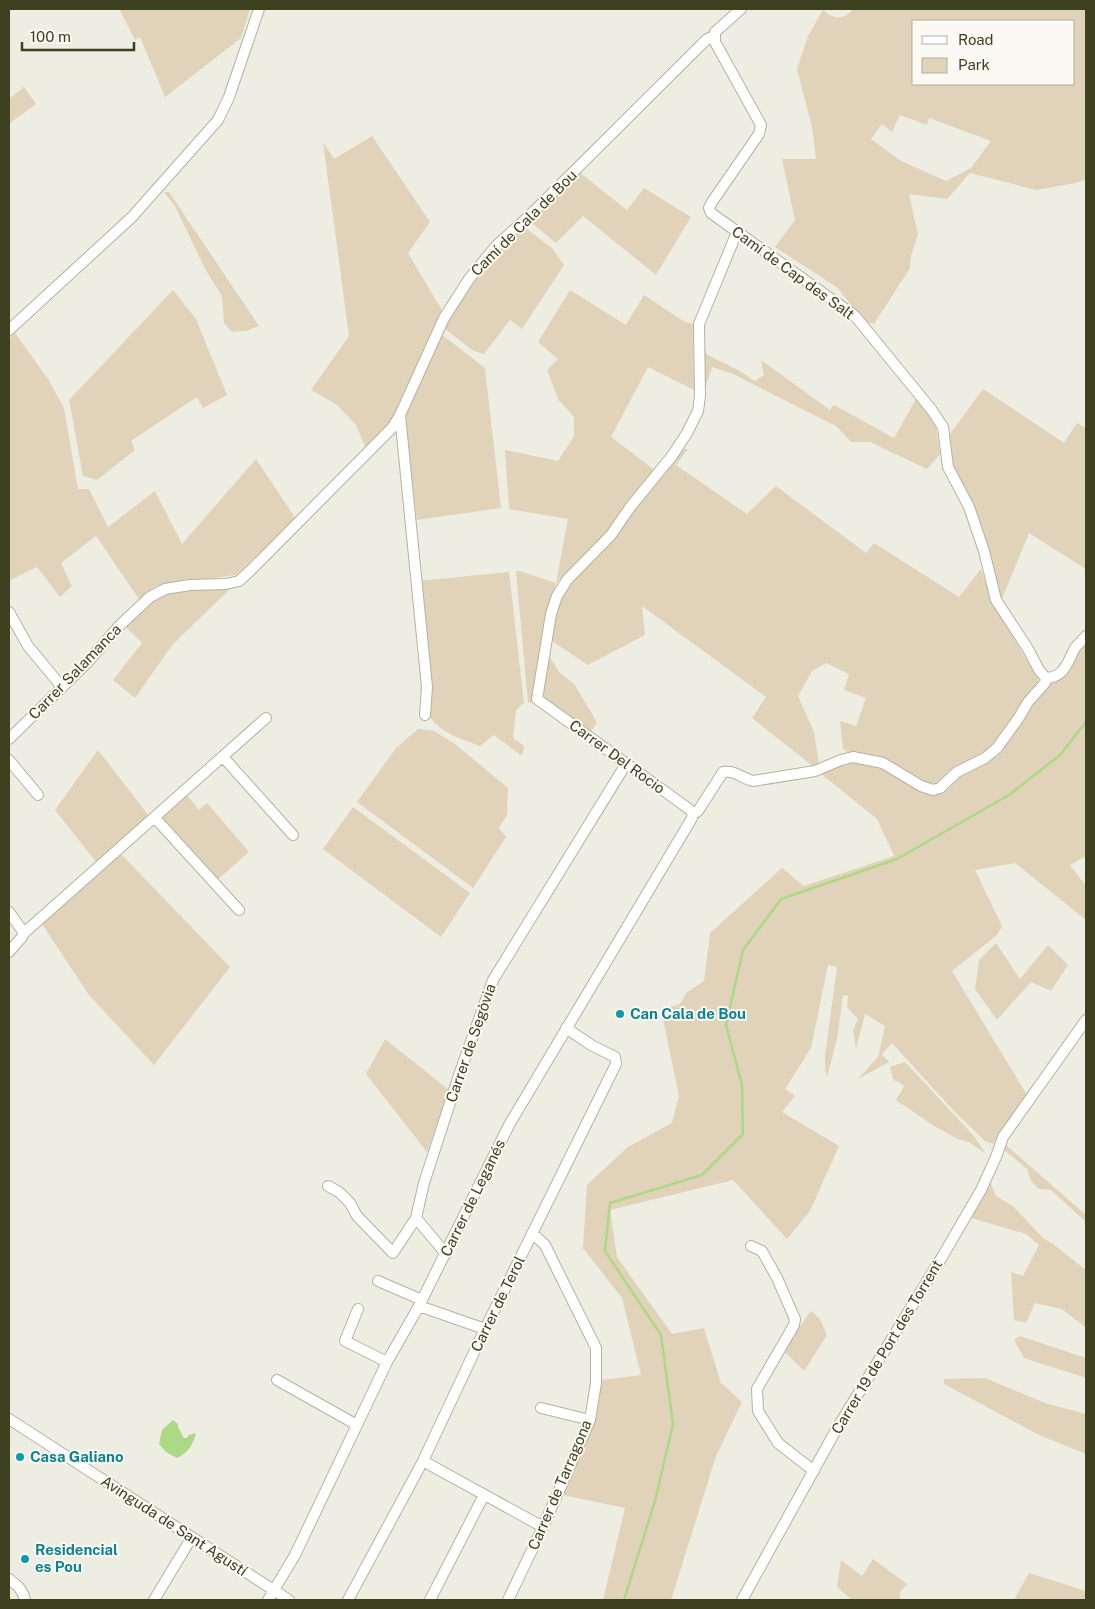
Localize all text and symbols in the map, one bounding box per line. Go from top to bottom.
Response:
scale bar [22,20,135,52]
legend [912,20,1075,85]
text: 100 m [30,28,71,45]
text: Road [958,31,994,48]
text: Park [958,56,990,73]
street label: Camí de Cala de Bou [467,166,580,279]
street label: Camí de Cap des Salt [729,223,858,323]
street label: Carrer Salamanca [25,621,124,723]
street label: Carrer Del Rocio [566,716,668,797]
street label: Carrer de Segòvia [442,981,499,1104]
place label: Can Cala de Bou [630,1005,746,1022]
marker: Can Cala de Bou [614,1008,626,1020]
street label: Carrer de Leganés [437,1137,508,1259]
street label: Carrer de Terol [467,1253,528,1354]
street label: Carrer 19 de Port des Torrent [828,1256,945,1437]
street label: Carrer de Tarragona [524,1417,595,1552]
place label: Casa Galiano [30,1448,124,1465]
marker: Casa Galiano [14,1451,26,1463]
street label: Avinguda de Sant Agustí [98,1472,251,1579]
place label: Residencial es Pou [35,1541,118,1575]
marker: Residencial es Pou [19,1553,31,1565]

